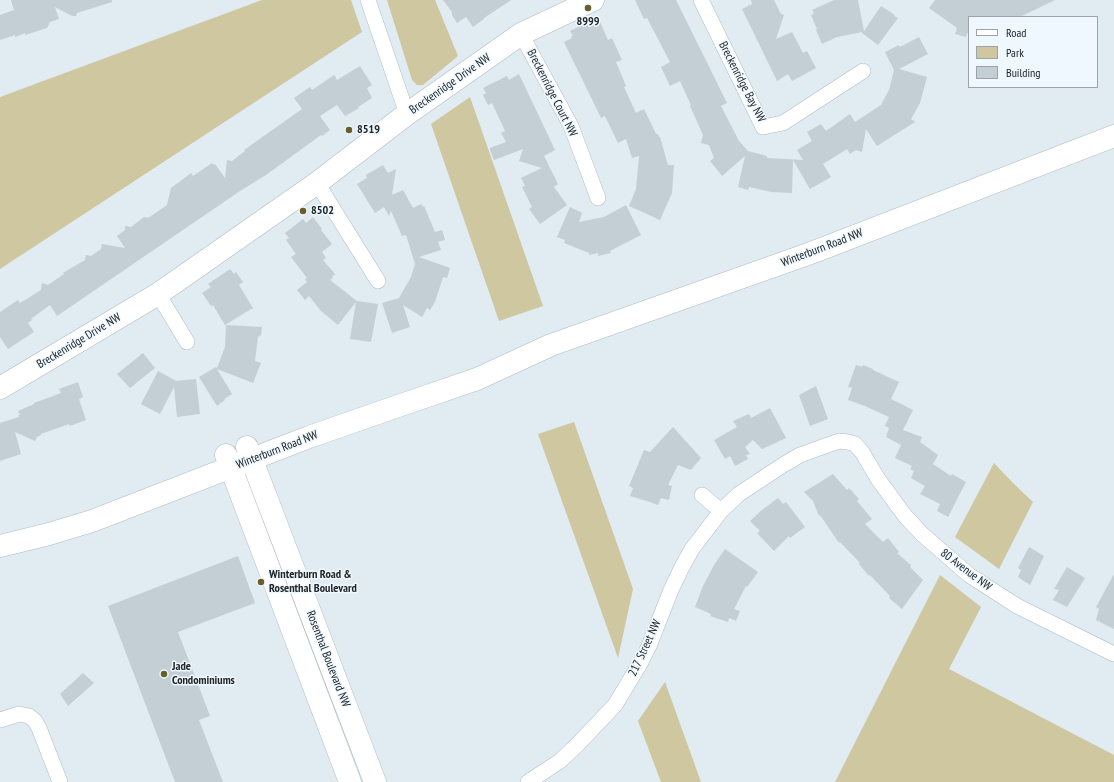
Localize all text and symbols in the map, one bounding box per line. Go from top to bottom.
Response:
marker: 8999 [583,3,593,13]
place label: 8999 [577,15,599,29]
legend [968,16,1098,88]
text: Road [1006,25,1026,40]
street label: Breckenridge Bay NW [715,39,769,125]
text: Park [1006,45,1024,60]
street label: Breckenridge Court NW [524,47,580,139]
street label: Breckenridge Drive NW [407,51,493,117]
text: Building [1006,65,1041,80]
place label: 8519 [357,123,380,137]
marker: 8519 [344,125,354,135]
place label: 8502 [311,204,334,218]
marker: 8502 [298,206,308,216]
street label: Winterburn Road NW [779,226,865,270]
street label: Breckenridge Drive NW [34,310,124,372]
street label: Winterburn Road NW [234,428,320,472]
street label: 80 Avenue NW [937,546,995,594]
place label: Winterburn Road & Rosenthal Boulevard [269,568,357,596]
marker: Winterburn Road & Rosenthal Boulevard [256,577,266,587]
street label: Rosenthal Boulevard NW [303,609,353,709]
street label: 217 Street NW [626,617,664,679]
place label: Jade Condominiums [172,660,235,688]
marker: Jade Condominiums [159,669,169,679]

